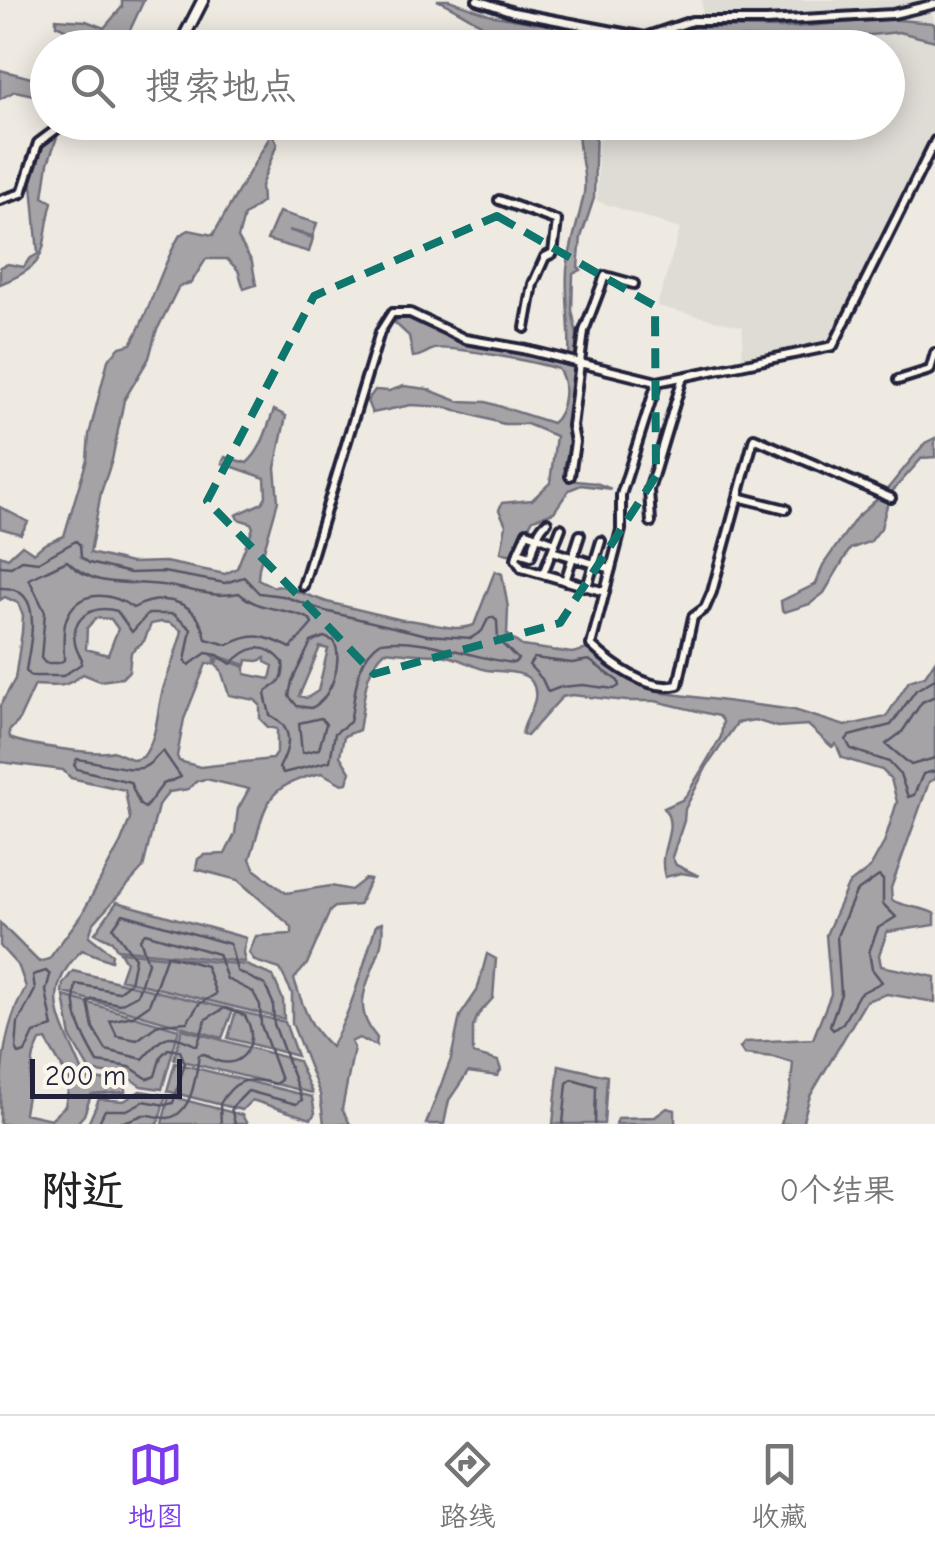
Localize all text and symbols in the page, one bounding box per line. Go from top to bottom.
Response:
search box [30,30,905,140]
icon: search [65,58,120,113]
text: 搜索地点 [145,65,297,109]
scale bar [30,1054,182,1098]
text: 200 m [45,1060,126,1092]
text: 附近 [40,1167,124,1216]
text: 0个结果 [780,1172,895,1209]
tab: 地图 [128,1437,184,1534]
tab: 路线 [439,1437,495,1534]
tab: 收藏 [751,1437,807,1534]

